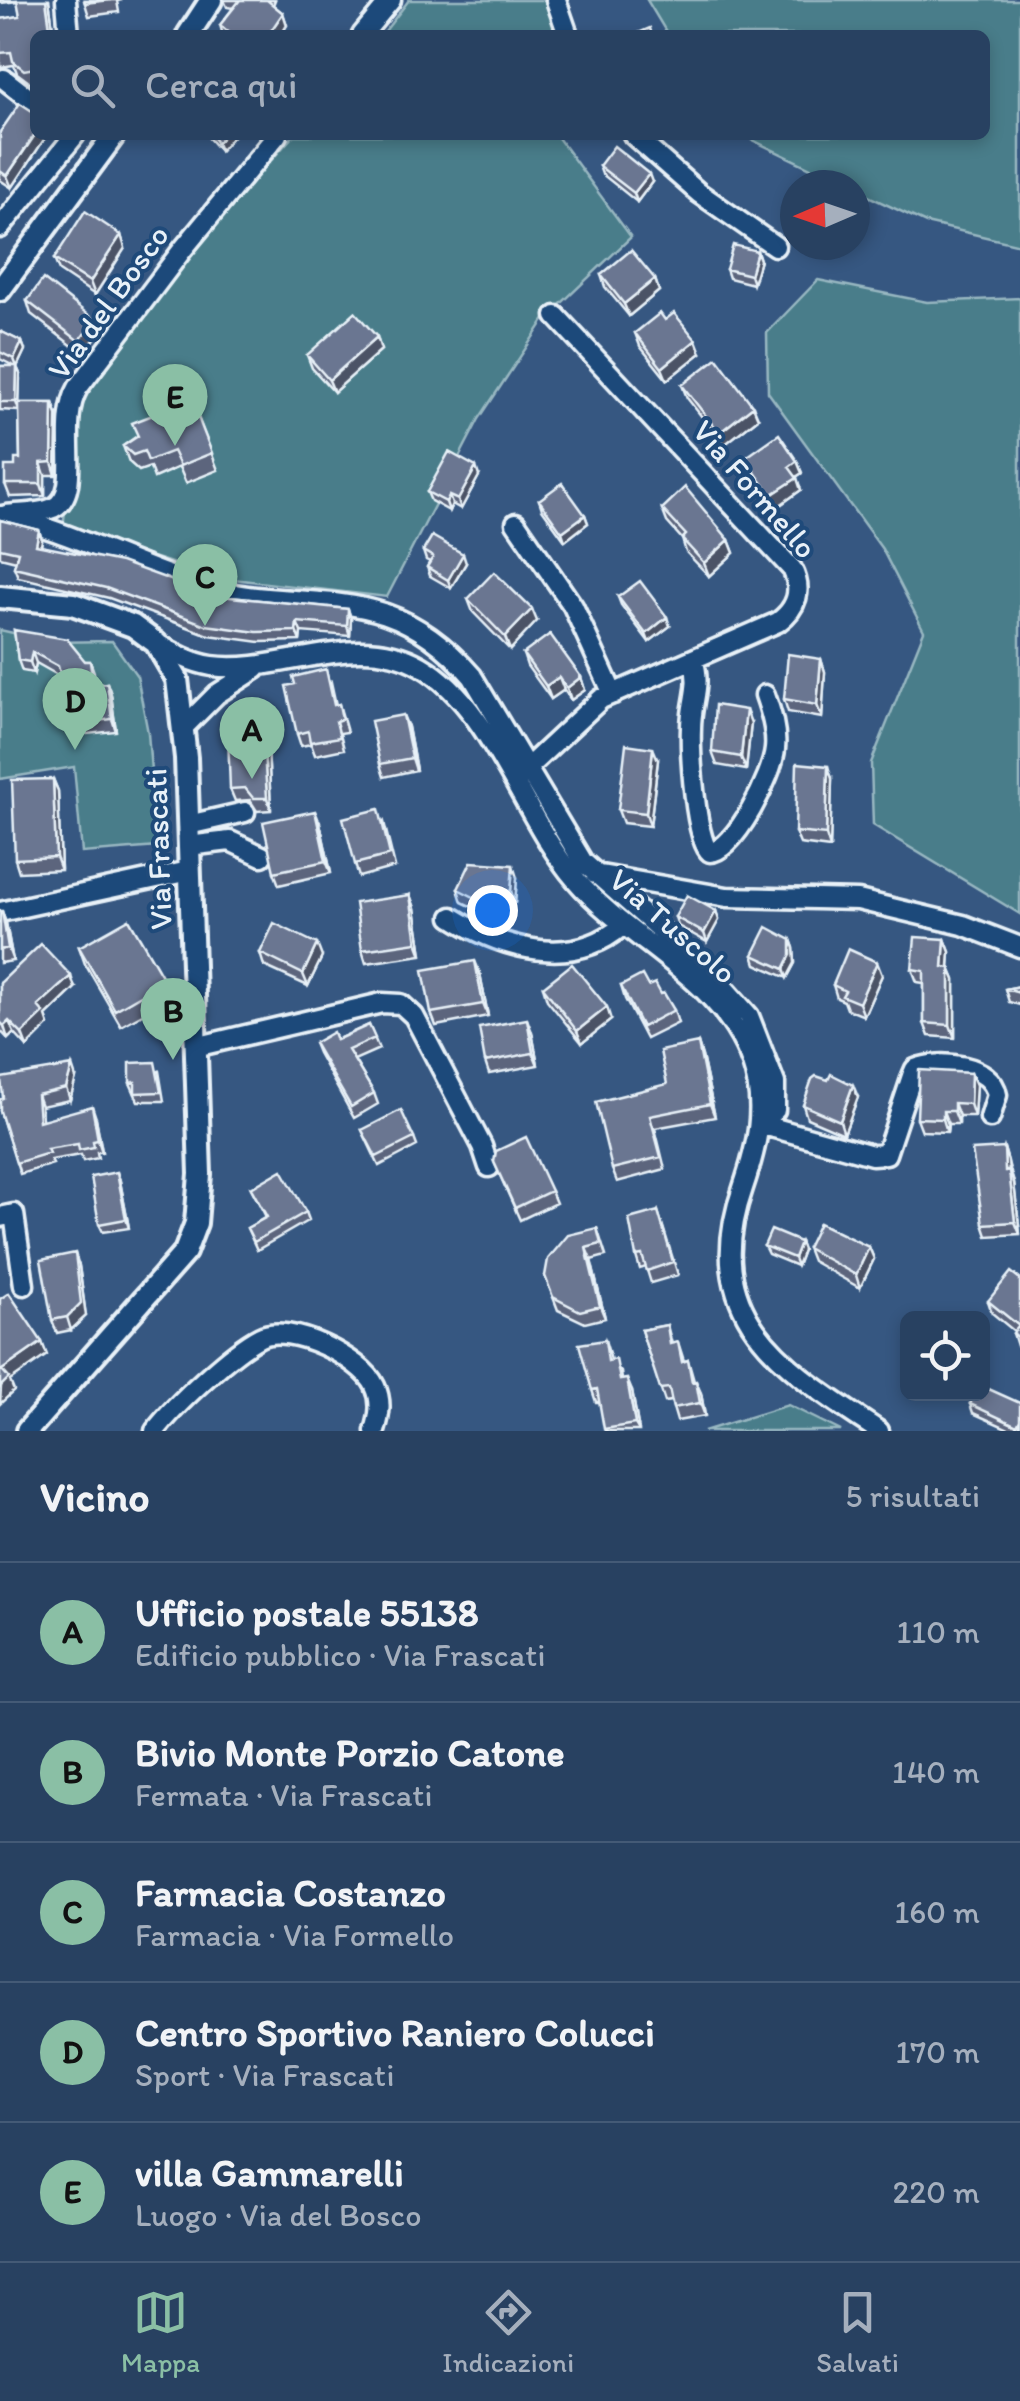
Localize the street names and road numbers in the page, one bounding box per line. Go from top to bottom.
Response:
street label: Via del Bosco [39,217,177,387]
street label: Via Formello [685,412,825,566]
street label: Via Frascati [136,767,180,931]
street label: Via Tuscolo [602,860,744,992]

